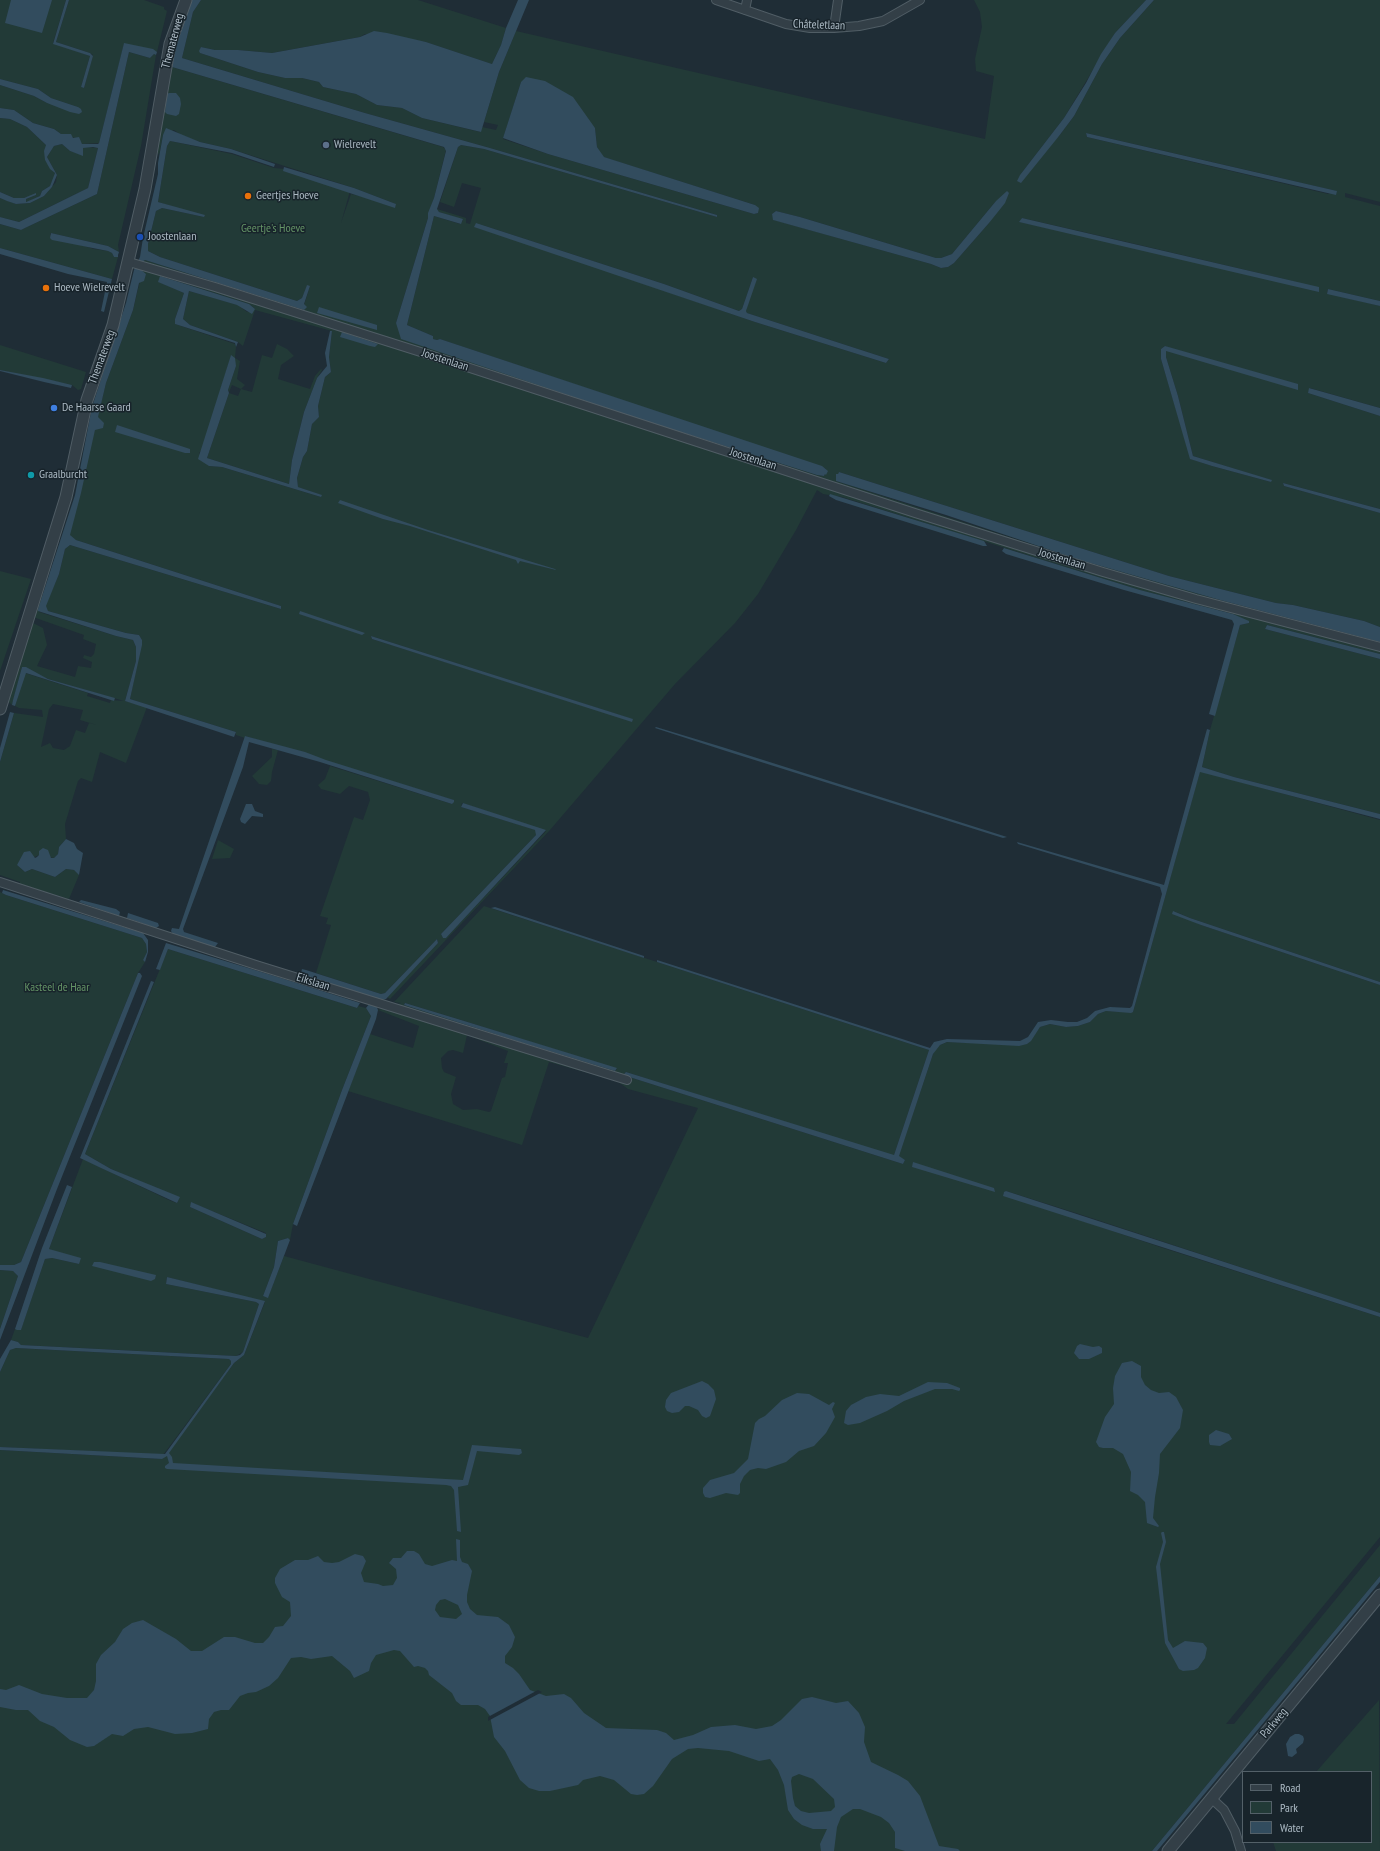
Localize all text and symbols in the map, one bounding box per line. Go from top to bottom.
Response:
street label: Thematerweg [159,12,187,70]
street label: Châteletlaan [793,17,845,33]
place label: Wielrevelt [334,138,376,152]
marker: Wielrevelt [321,140,331,150]
place label: Geertjes Hoeve [256,189,319,203]
marker: Geertjes Hoeve [243,191,253,201]
park label: Geertje's Hoeve [241,222,305,236]
place label: Joostenlaan [148,230,196,244]
marker: Joostenlaan [135,232,145,242]
place label: Hoeve Wielrevelt [54,281,125,295]
marker: Hoeve Wielrevelt [41,283,51,293]
street label: Thematerweg [86,328,118,386]
street label: Joostenlaan [420,346,470,374]
place label: De Haarse Gaard [62,401,131,415]
marker: De Haarse Gaard [49,403,59,413]
street label: Joostenlaan [728,445,778,473]
place label: Graalburcht [39,468,87,482]
marker: Graalburcht [26,470,36,480]
street label: Joostenlaan [1037,545,1087,573]
street label: Eikslaan [295,970,331,994]
park label: Kasteel de Haar [25,981,89,995]
street label: Parkweg [1257,1705,1291,1741]
legend [1242,1771,1372,1843]
text: Road [1280,1780,1300,1795]
text: Park [1280,1800,1298,1815]
text: Water [1280,1820,1304,1835]

